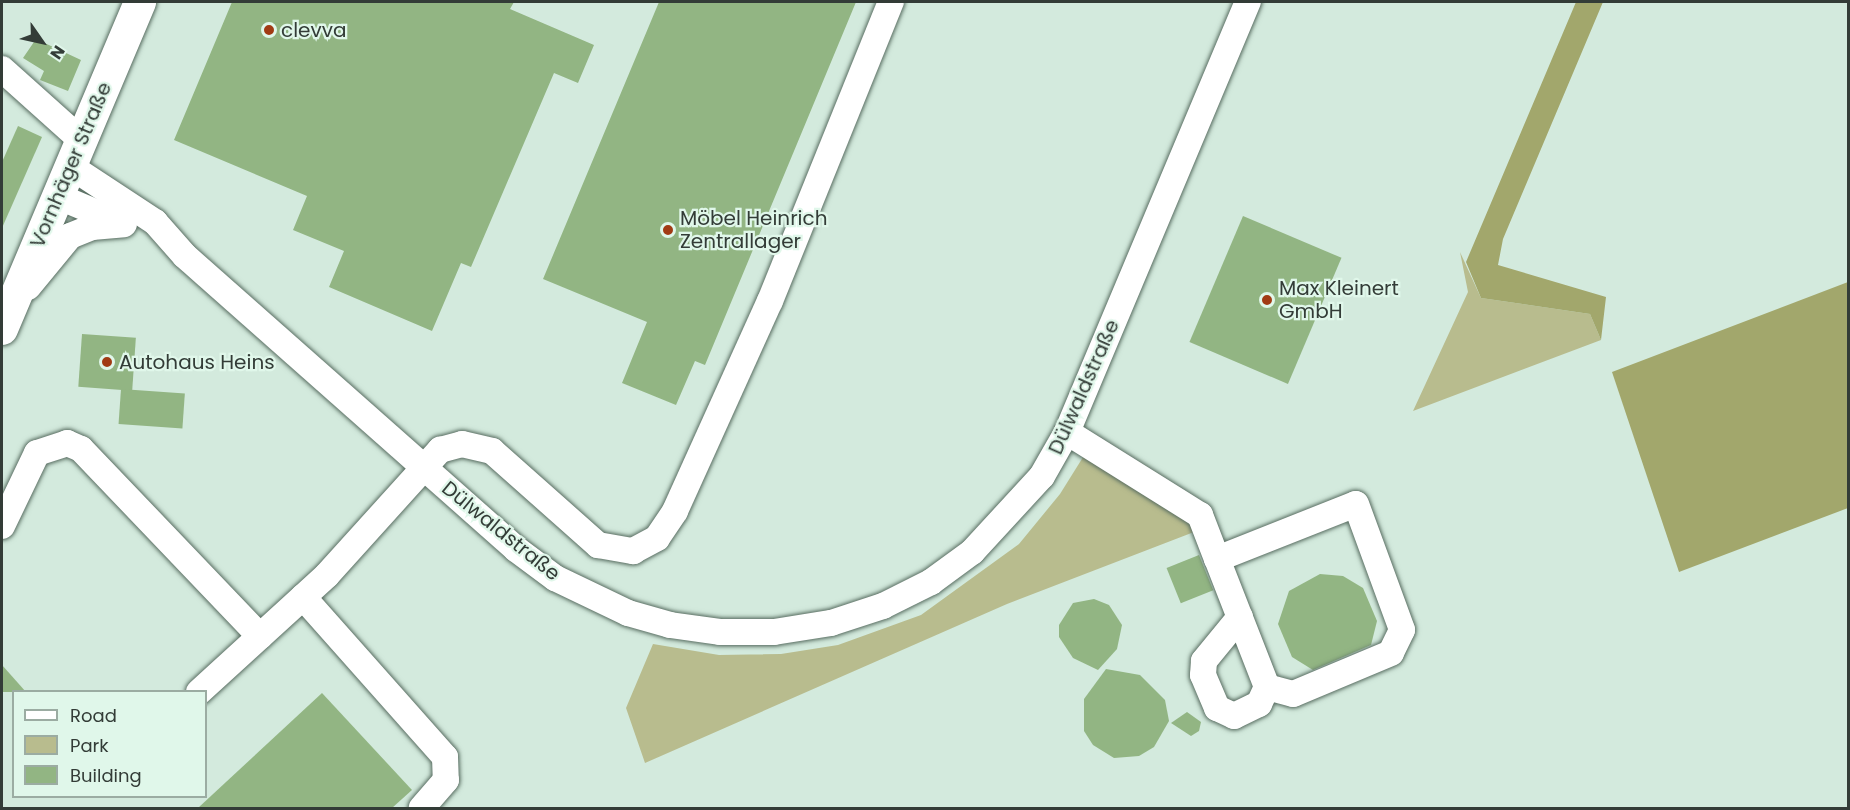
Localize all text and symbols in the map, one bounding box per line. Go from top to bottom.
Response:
north arrow [12,12,72,72]
place label: clevva [281,18,346,42]
marker: clevva [262,23,276,37]
text: N [44,41,70,64]
street label: Vornhäger Straße [25,79,117,251]
place label: Möbel Heinrich Zentrallager [680,207,827,254]
marker: Möbel Heinrich Zentrallager [661,223,675,237]
place label: Max Kleinert GmbH [1279,276,1399,323]
marker: Max Kleinert GmbH [1260,293,1274,307]
street label: Dülwaldstraße [1044,316,1124,458]
place label: Autohaus Heins [119,350,275,374]
marker: Autohaus Heins [100,355,114,369]
street label: Dülwaldstraße [437,476,565,586]
legend [12,690,207,798]
text: Road [70,703,117,728]
text: Park [70,733,109,758]
text: Building [70,763,142,788]

